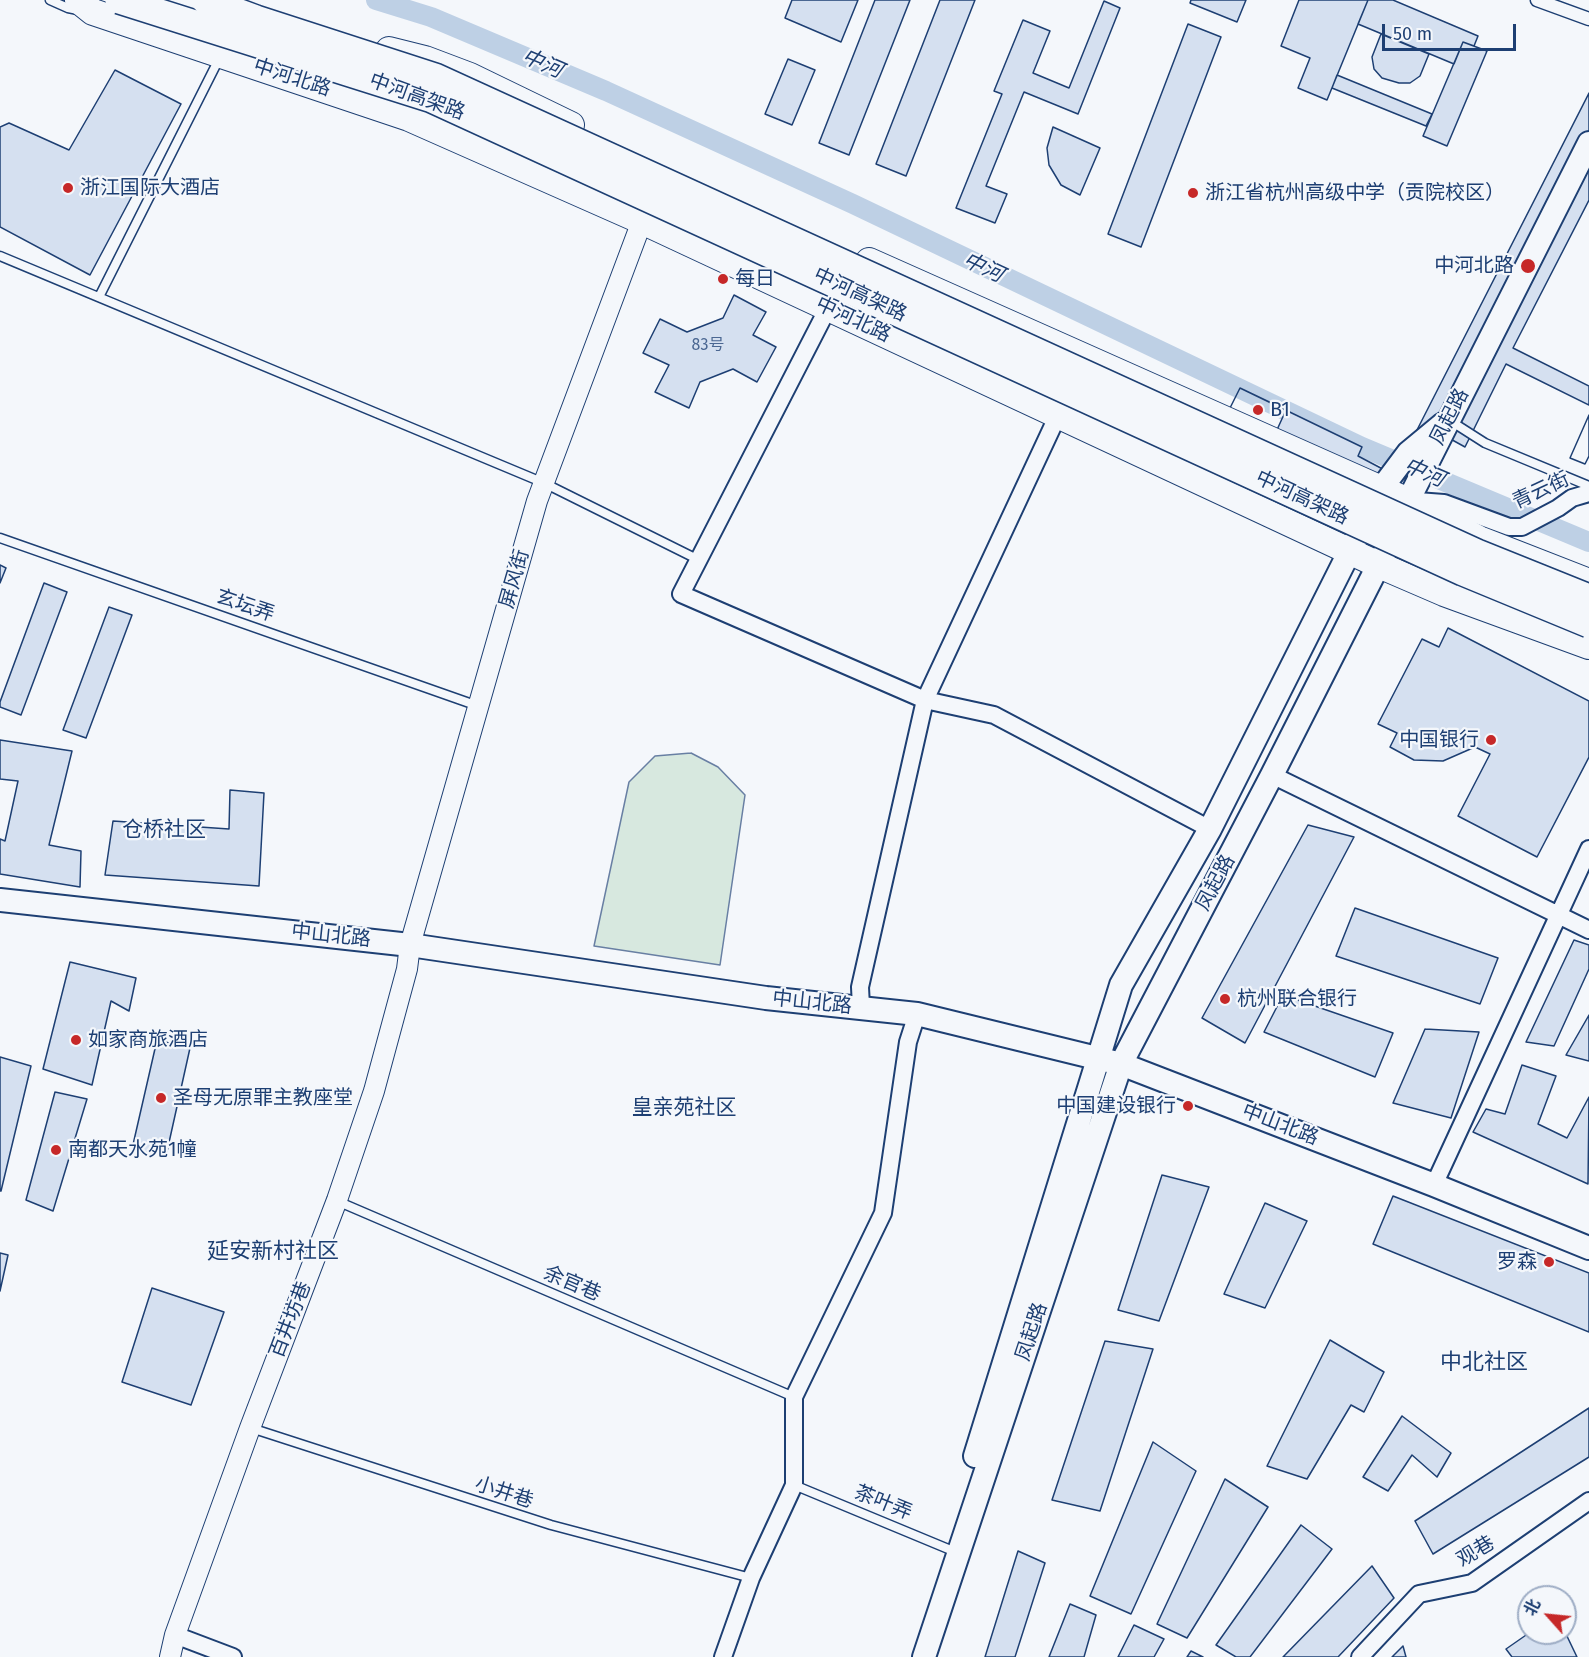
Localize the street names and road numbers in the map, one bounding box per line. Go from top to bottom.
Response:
street label: 中河北路 [250,54,334,102]
street label: 中河高架路 [366,69,468,125]
street label: 中河高架路 [810,263,910,327]
street label: 中河北路 [812,292,894,348]
street label: 凤起路 [1426,385,1474,449]
street label: 中河高架路 [1252,466,1352,530]
street label: 青云街 [1509,467,1573,515]
street label: 屏风街 [495,547,535,611]
street label: 玄坛弄 [213,585,277,627]
street label: 凤起路 [1191,851,1241,915]
street label: 中山北路 [290,920,372,952]
street label: 中山北路 [771,987,853,1019]
street label: 中山北路 [1238,1099,1322,1151]
street label: 余官巷 [540,1261,604,1307]
street label: 百井坊巷 [265,1278,317,1362]
street label: 凤起路 [1011,1300,1053,1364]
street label: 小井巷 [472,1472,536,1514]
street label: 茶叶弄 [851,1481,915,1525]
street label: 观巷 [1453,1531,1499,1573]

